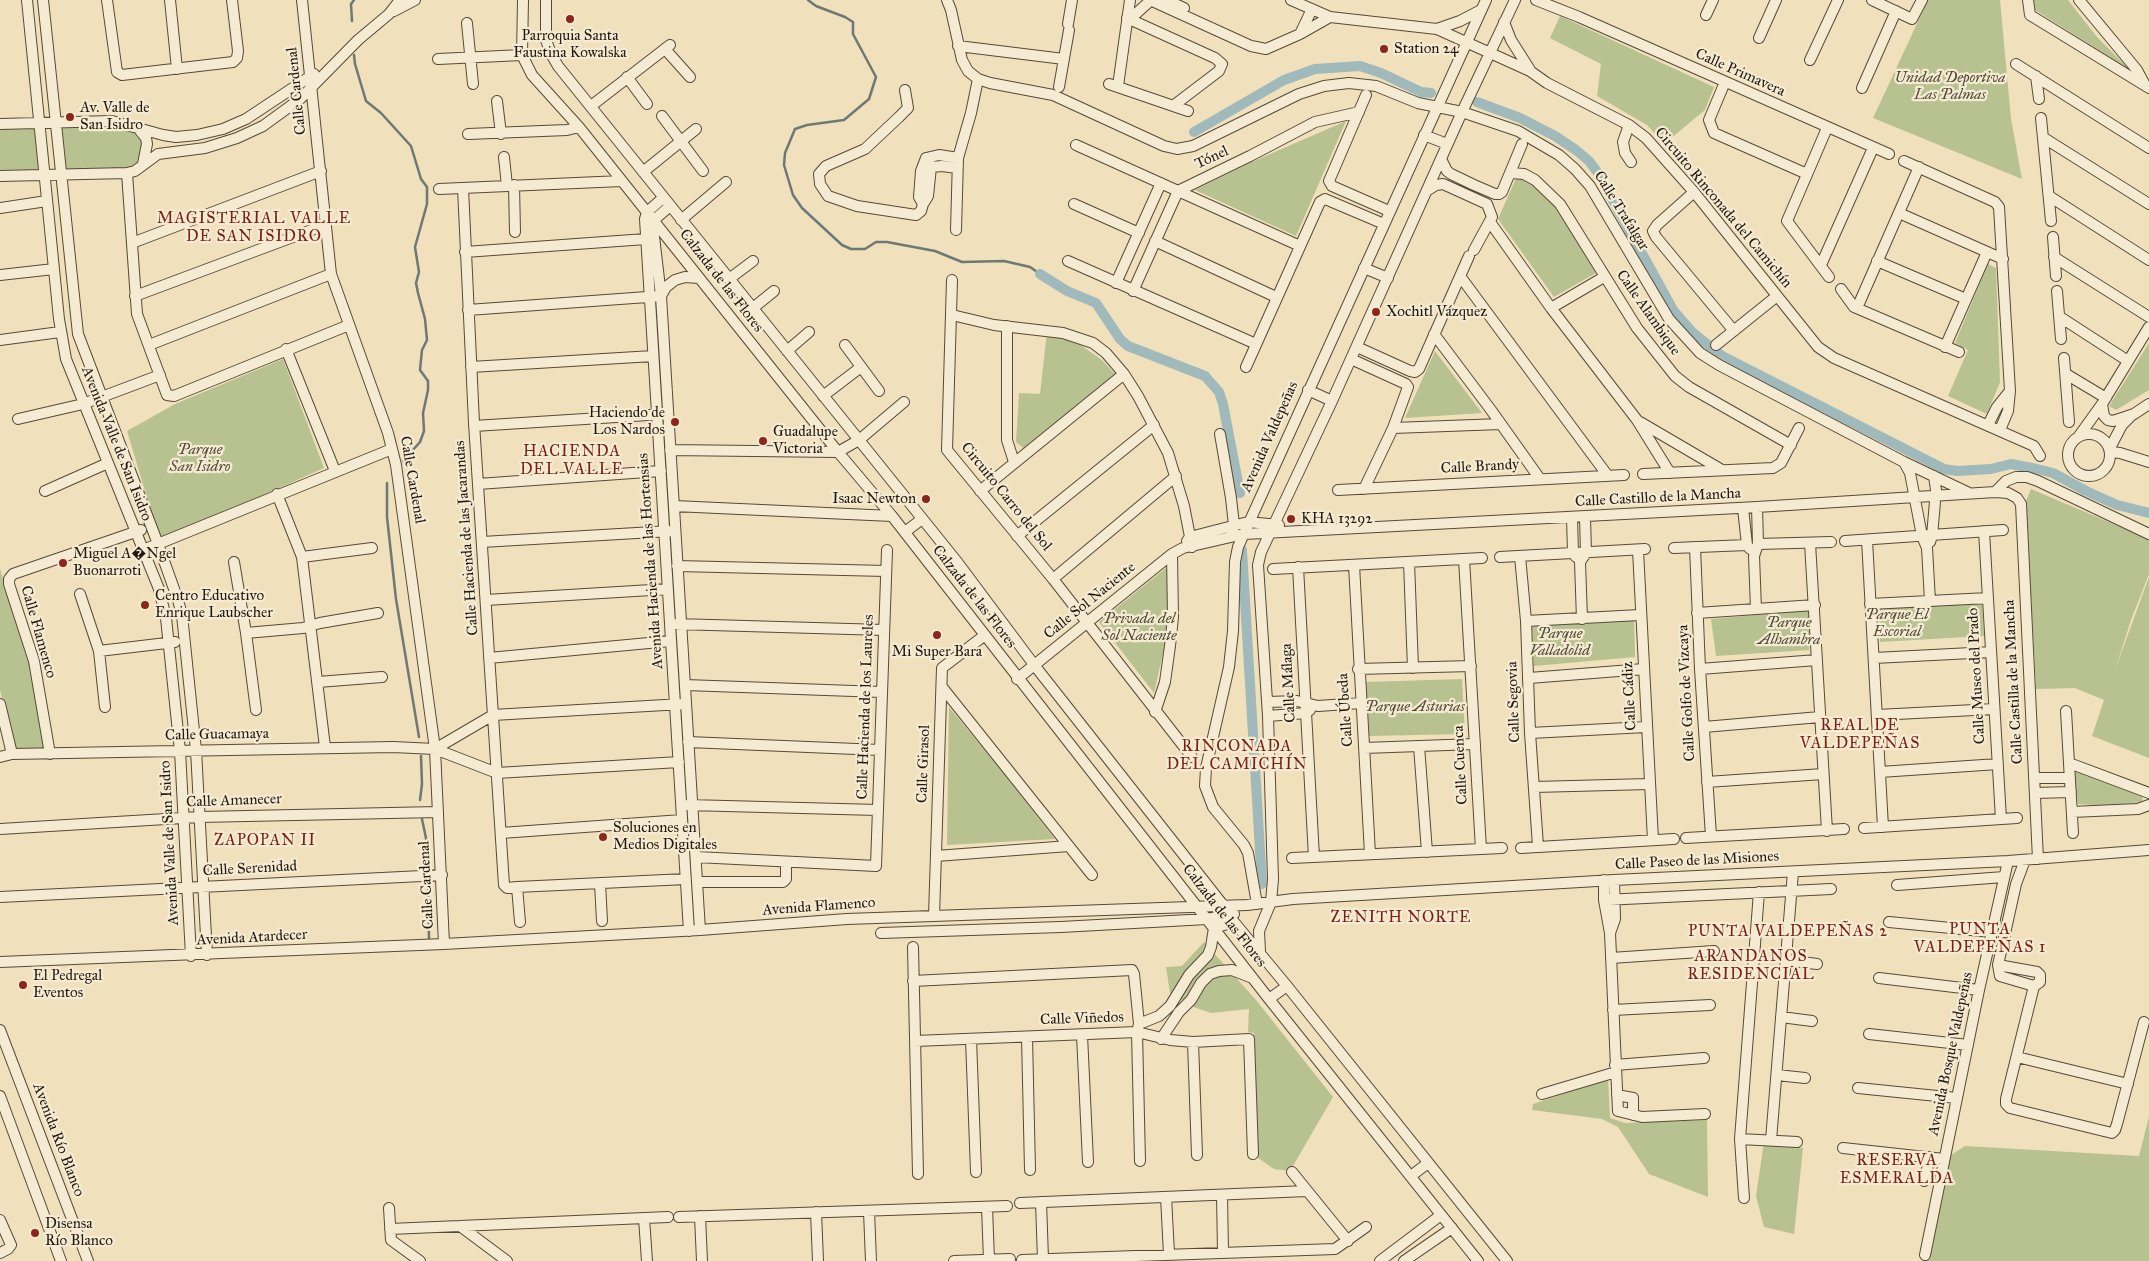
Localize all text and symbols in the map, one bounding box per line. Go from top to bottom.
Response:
marker: Parroquia Santa Faustina Kowalska [564,13,576,25]
place label: Parroquia Santa Faustina Kowalska [513,27,627,62]
place label: Station 24 [1394,40,1458,58]
marker: Station 24 [1378,43,1390,55]
street label: Calle Primavera [1692,45,1788,101]
street label: Calle Cardenal [283,46,311,136]
park label: Unidad Deportiva Las Palmas [1895,69,2005,104]
place label: Av. Valle de San Isidro [80,99,150,134]
marker: Av. Valle de San Isidro [64,111,76,123]
street label: Circuito Rinconada del Camichín [1651,124,1795,292]
street label: Tónel [1192,142,1232,174]
street label: Calle Trafalgar [1589,168,1653,254]
district label: MAGISTERIAL VALLE DE SAN ISIDRO [155,209,353,247]
street label: Calzada de las Flores [675,226,767,336]
street label: Calle Alambique [1612,267,1684,359]
place label: Xochitl Vázquez [1386,303,1487,321]
marker: Xochitl Vázquez [1370,306,1382,318]
street label: Avenida Valle de San Isidro [77,364,155,524]
street label: Avenida Valdepeñas [1238,379,1302,495]
place label: Haciendo de Los Nardos [589,404,665,439]
marker: Haciendo de Los Nardos [669,416,681,428]
place label: Guadalupe Victoria [773,423,838,458]
street label: Calle Cardenal [395,435,429,525]
marker: Guadalupe Victoria [757,435,769,447]
street label: Circuito Carro del Sol [957,439,1055,555]
street label: Calle Hacienda de las Jacarandas [451,440,483,636]
park label: Parque San Isidro [170,441,230,476]
district label: HACIENDA DEL VALLE [519,442,625,480]
street label: Avenida Hacienda de las Hortensias [634,452,668,670]
street label: Calle Brandy [1440,456,1520,478]
street label: Calle Castillo de la Mancha [1575,485,1741,511]
place label: Isaac Newton [832,490,916,508]
marker: Isaac Newton [920,493,932,505]
place label: KHA 13292 [1301,510,1373,528]
marker: KHA 13292 [1285,513,1297,525]
street label: Calzada de las Flores [928,542,1020,652]
place label: Miguel A�Ngel Buonarroti [73,545,176,580]
marker: Miguel A�Ngel Buonarroti [57,557,69,569]
street label: Calle Sol Naciente [1041,559,1139,643]
street label: Calle Flamenco [16,584,60,680]
place label: Centro Educativo Enrique Laubscher [155,587,273,622]
marker: Centro Educativo Enrique Laubscher [139,599,151,611]
street label: Calle Castilla de la Mancha [2001,599,2027,765]
park label: Parque El Escorial [1866,606,1928,641]
street label: Calle Museo del Prado [1964,607,1990,745]
park label: Privada del Sol Naciente [1102,610,1176,645]
street label: Calle Hacienda de los Laureles [854,614,878,800]
park label: Parque Alhambra [1758,614,1820,649]
street label: Calle Golfo de Vizcaya [1674,624,1700,762]
park label: Parque Valladolid [1530,625,1590,660]
marker: Mi Super Bara [931,629,943,641]
place label: Mi Super Bara [892,643,982,661]
street label: Calle Málaga [1278,643,1300,723]
street label: Calle Segovia [1504,661,1524,743]
street label: Calle Cádiz [1619,661,1641,731]
street label: Calle Úbeda [1334,673,1358,747]
park label: Parque Asturias [1365,698,1465,716]
district label: REAL DE VALDEPEÑAS [1798,716,1922,754]
street label: Calle Guacamaya [165,725,269,745]
street label: Calle Girasol [914,725,934,803]
street label: Calle Cuenca [1450,725,1472,805]
district label: RINCONADA DEL CAMICHÍN [1165,737,1309,775]
street label: Avenida Valle de San Isidro [157,760,183,926]
street label: Calle Amanecer [186,790,282,812]
place label: Soluciones en Medios Digitales [613,819,717,854]
district label: ZAPOPAN II [213,831,317,851]
marker: Soluciones en Medios Digitales [597,831,609,843]
street label: Calle Cardenal [416,840,438,930]
street label: Calle Paseo de las Misiones [1615,848,1779,874]
street label: Calle Serenidad [202,858,298,880]
street label: Calzada de las Flores [1178,861,1270,971]
street label: Avenida Flamenco [762,894,876,920]
district label: ZENITH NORTE [1329,908,1473,928]
district label: PUNTA VALDEPEÑAS 1 [1912,920,2048,958]
district label: PUNTA VALDEPEÑAS 2 [1686,922,1890,942]
street label: Avenida Atardecer [196,926,308,950]
district label: ARANDANOS RESIDENCIAL [1686,947,1816,985]
place label: El Pedregal Eventos [33,967,102,1002]
street label: Avenida Bosque Valdepeñas [1925,971,1977,1137]
marker: El Pedregal Eventos [17,979,29,991]
street label: Calle Viñedos [1040,1009,1124,1029]
street label: Avenida Río Blanco [28,1081,88,1199]
district label: RESERVA ESMERALDA [1839,1151,1955,1189]
place label: Disensa Río Blanco [45,1215,113,1250]
marker: Disensa Río Blanco [29,1227,41,1239]

